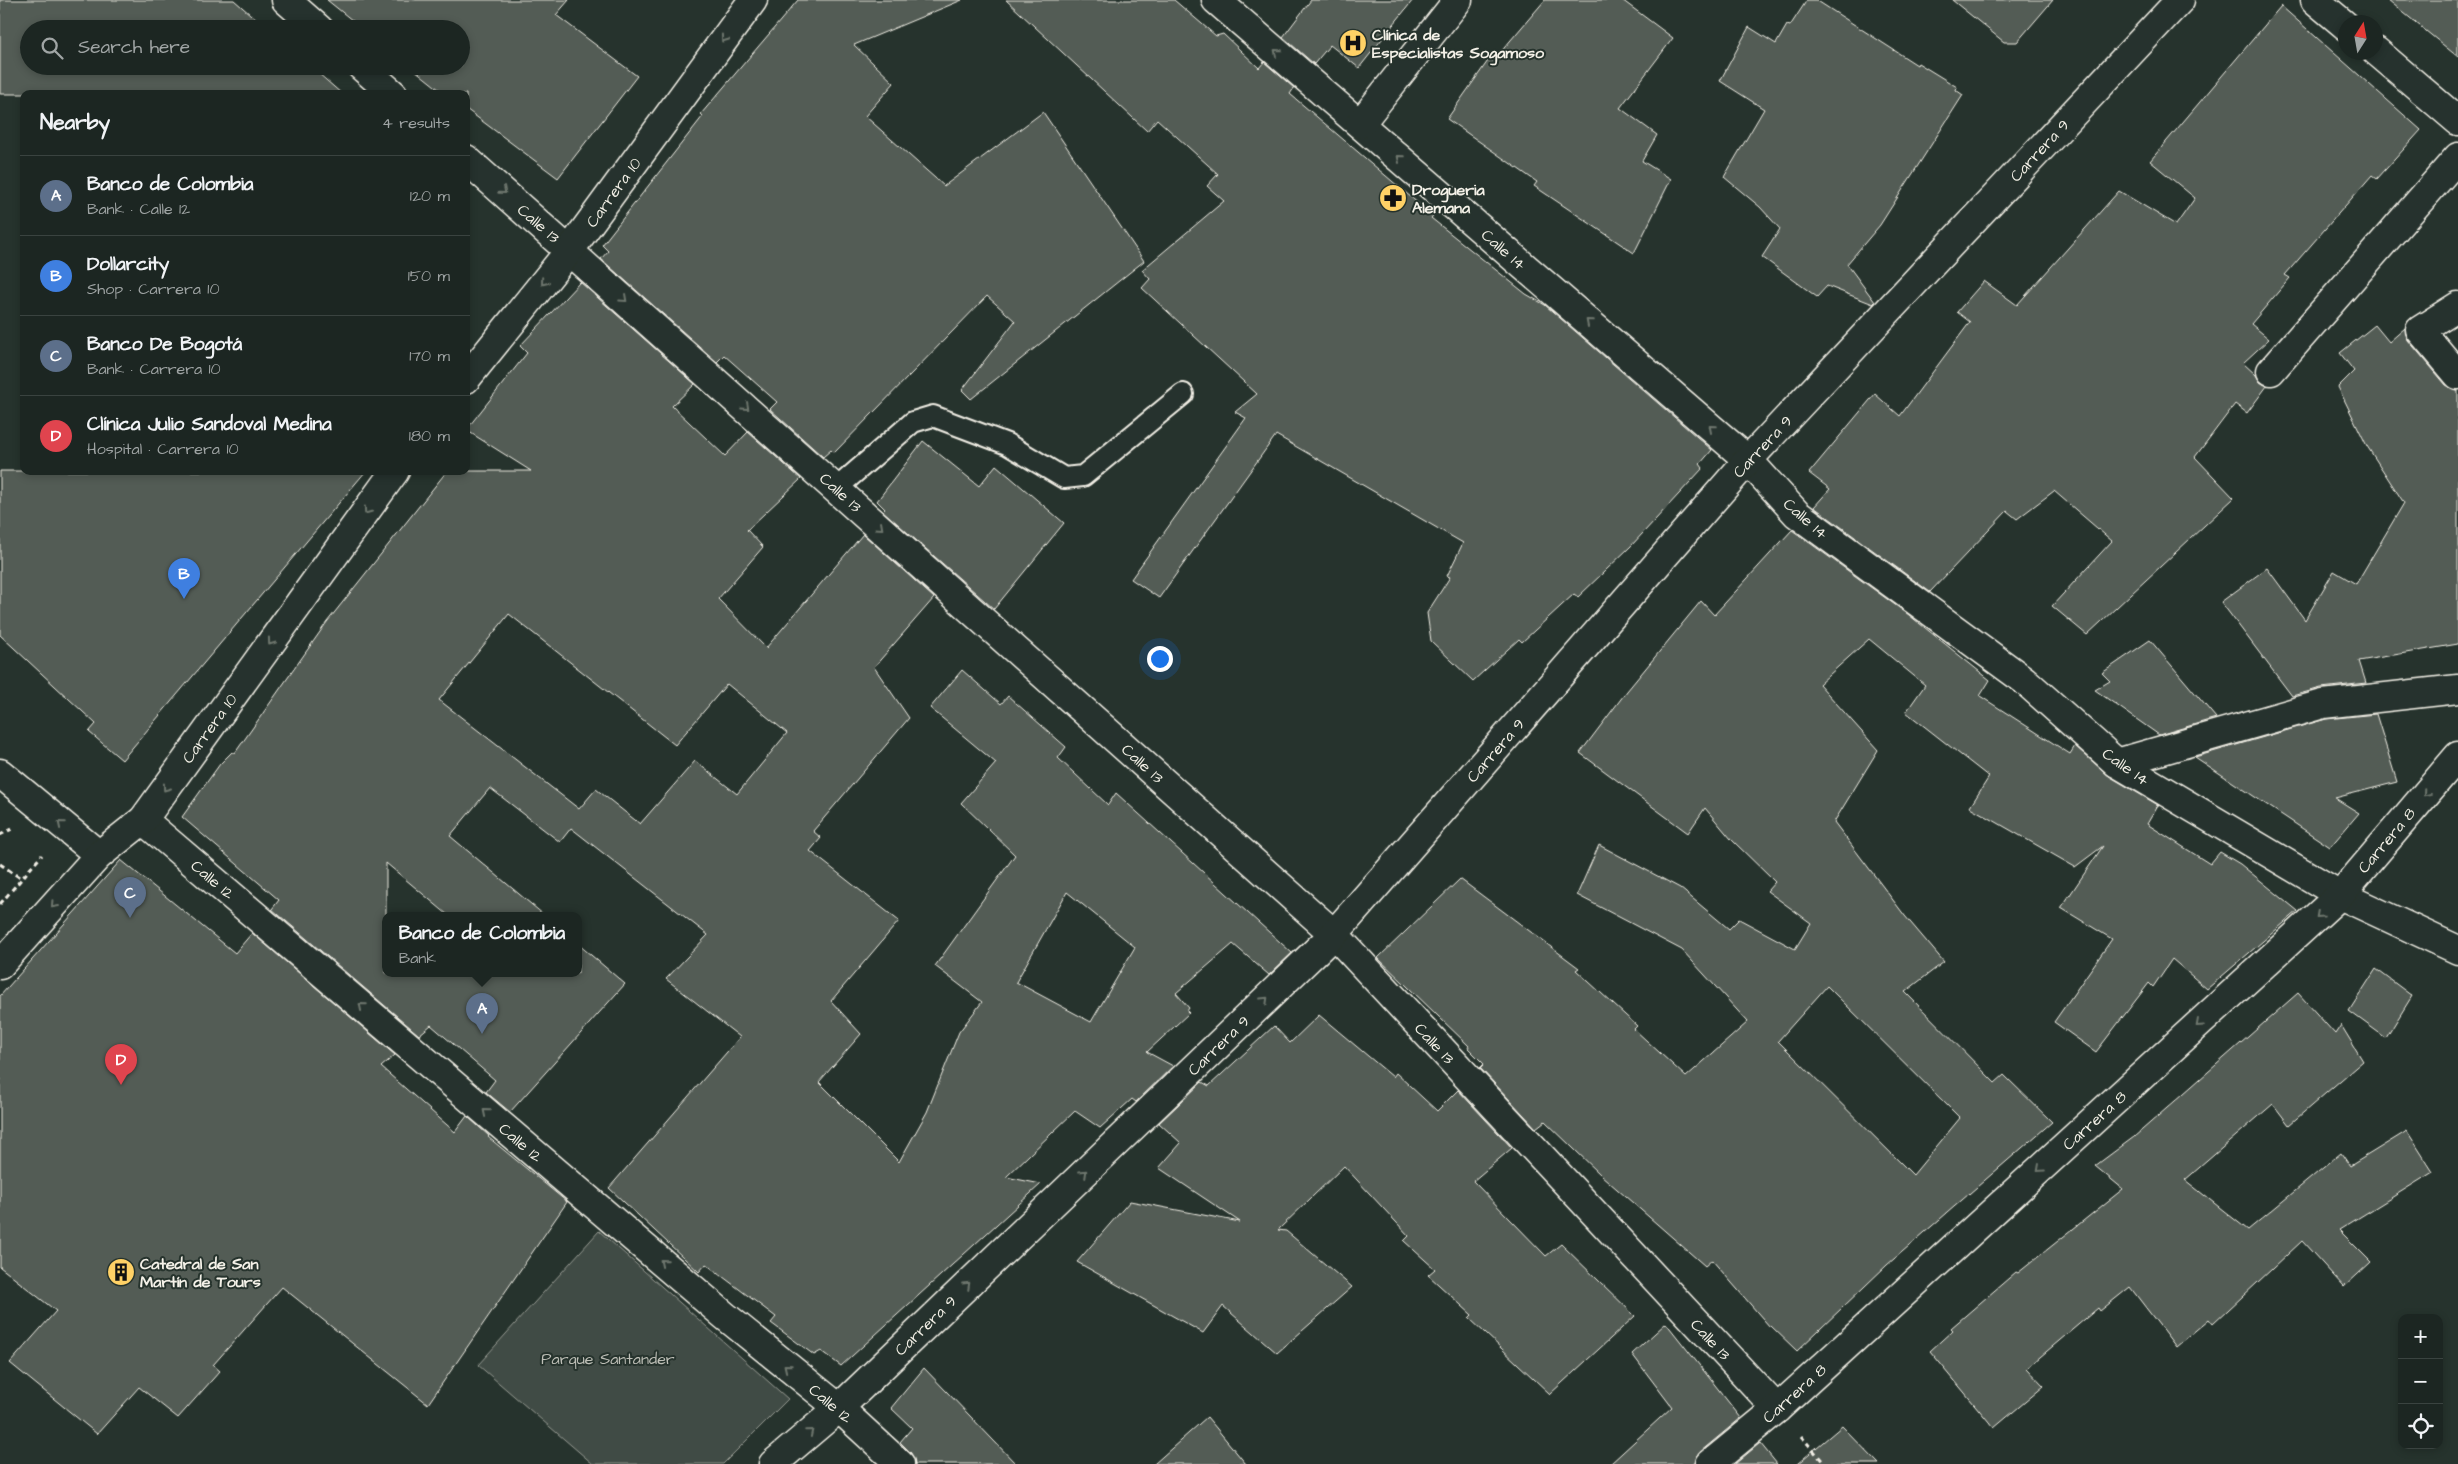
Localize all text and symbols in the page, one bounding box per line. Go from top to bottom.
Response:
north arrow [2338,15,2383,60]
search box [20,20,470,75]
place label: Clínica de Especialistas Sogamoso [1372,24,1545,66]
hospital icon: Clínica de Especialistas Sogamoso [1338,28,1368,58]
one-way arrow [721,33,730,43]
icon: search [38,34,66,62]
text: Search here [78,34,190,61]
one-way arrow [1273,49,1282,58]
text: Nearby [40,108,110,137]
text: 4 results [382,112,450,134]
street label: Carrera 9 [2005,115,2074,187]
street label: Carrera 10 [581,153,647,232]
one-way arrow [1396,155,1405,164]
text: Banco de Colombia [87,171,253,198]
place label: Drogueria Alemana [1412,179,1485,219]
pharmacy icon: Drogueria Alemana [1378,183,1408,213]
text: A [51,185,61,207]
text: 120 m [410,185,450,207]
one-way arrow [497,185,506,194]
text: Bank · Calle 12 [87,198,190,220]
street label: Calle 13 [512,199,564,248]
street label: Calle 14 [1476,224,1530,275]
text: Dollarcity [87,251,169,278]
text: B [50,265,62,287]
text: 150 m [408,265,450,287]
one-way arrow [540,277,549,286]
text: Shop · Carrera 10 [87,278,219,300]
one-way arrow [619,293,628,302]
one-way arrow [1585,319,1594,328]
text: Banco De Bogotá [87,331,242,358]
text: C [50,345,62,367]
text: 170 m [409,345,450,367]
text: Bank · Carrera 10 [87,358,221,380]
one-way arrow [740,401,749,410]
text: Clínica Julio Sandoval Medina [87,411,332,438]
street label: Carrera 9 [1728,411,1797,483]
text: D [51,425,61,447]
text: 180 m [409,425,450,447]
one-way arrow [1708,425,1717,434]
text: Hospital · Carrera 10 [87,438,239,460]
street label: Calle 13 [814,468,866,518]
street label: Calle 14 [1778,493,1832,544]
one-way arrow [364,505,373,515]
one-way arrow [874,521,883,530]
pin: B [168,558,200,599]
one-way arrow [269,636,277,645]
your location [1147,646,1173,672]
street label: Carrera 10 [177,689,243,768]
street label: Carrera 9 [1462,714,1530,787]
street label: Calle 13 [1116,739,1168,789]
street label: Calle 14 [2098,743,2153,791]
one-way arrow [163,782,172,792]
one-way arrow [2423,788,2432,797]
street label: Carrera 8 [2353,803,2421,878]
one-way arrow [58,820,67,829]
street label: Calle 12 [186,855,239,905]
pin: C [114,877,146,918]
one-way arrow [51,899,60,908]
one-way arrow [2315,909,2324,918]
popup [382,912,582,977]
text: Banco de Colombia [399,920,565,947]
text: Bank [399,947,436,969]
pin: A [466,993,498,1034]
one-way arrow [1259,997,1268,1006]
one-way arrow [358,1003,367,1012]
street label: Carrera 9 [1183,1011,1254,1081]
street label: Calle 13 [1409,1018,1459,1069]
one-way arrow [2195,1018,2204,1027]
pin: D [105,1044,137,1085]
street label: Carrera 8 [2058,1086,2132,1156]
one-way arrow [482,1108,491,1117]
street label: Calle 12 [494,1118,547,1168]
one-way arrow [2036,1163,2045,1172]
one-way arrow [1079,1170,1088,1179]
place label: Catedral de San Martín de Tours [140,1253,261,1293]
building icon: Catedral de San Martín de Tours [106,1257,136,1287]
one-way arrow [659,1259,668,1268]
one-way arrow [961,1282,970,1291]
street label: Carrera 9 [890,1291,961,1361]
street label: Calle 13 [1685,1314,1735,1365]
map controls [2398,1314,2443,1449]
button: + [2398,1314,2443,1359]
park label: Parque Santander [541,1348,675,1370]
street label: Carrera 8 [1758,1359,1832,1429]
button: − [2398,1359,2443,1404]
one-way arrow [784,1363,793,1372]
street label: Calle 12 [804,1379,857,1429]
button: locate [2398,1404,2443,1449]
one-way arrow [805,1429,814,1438]

